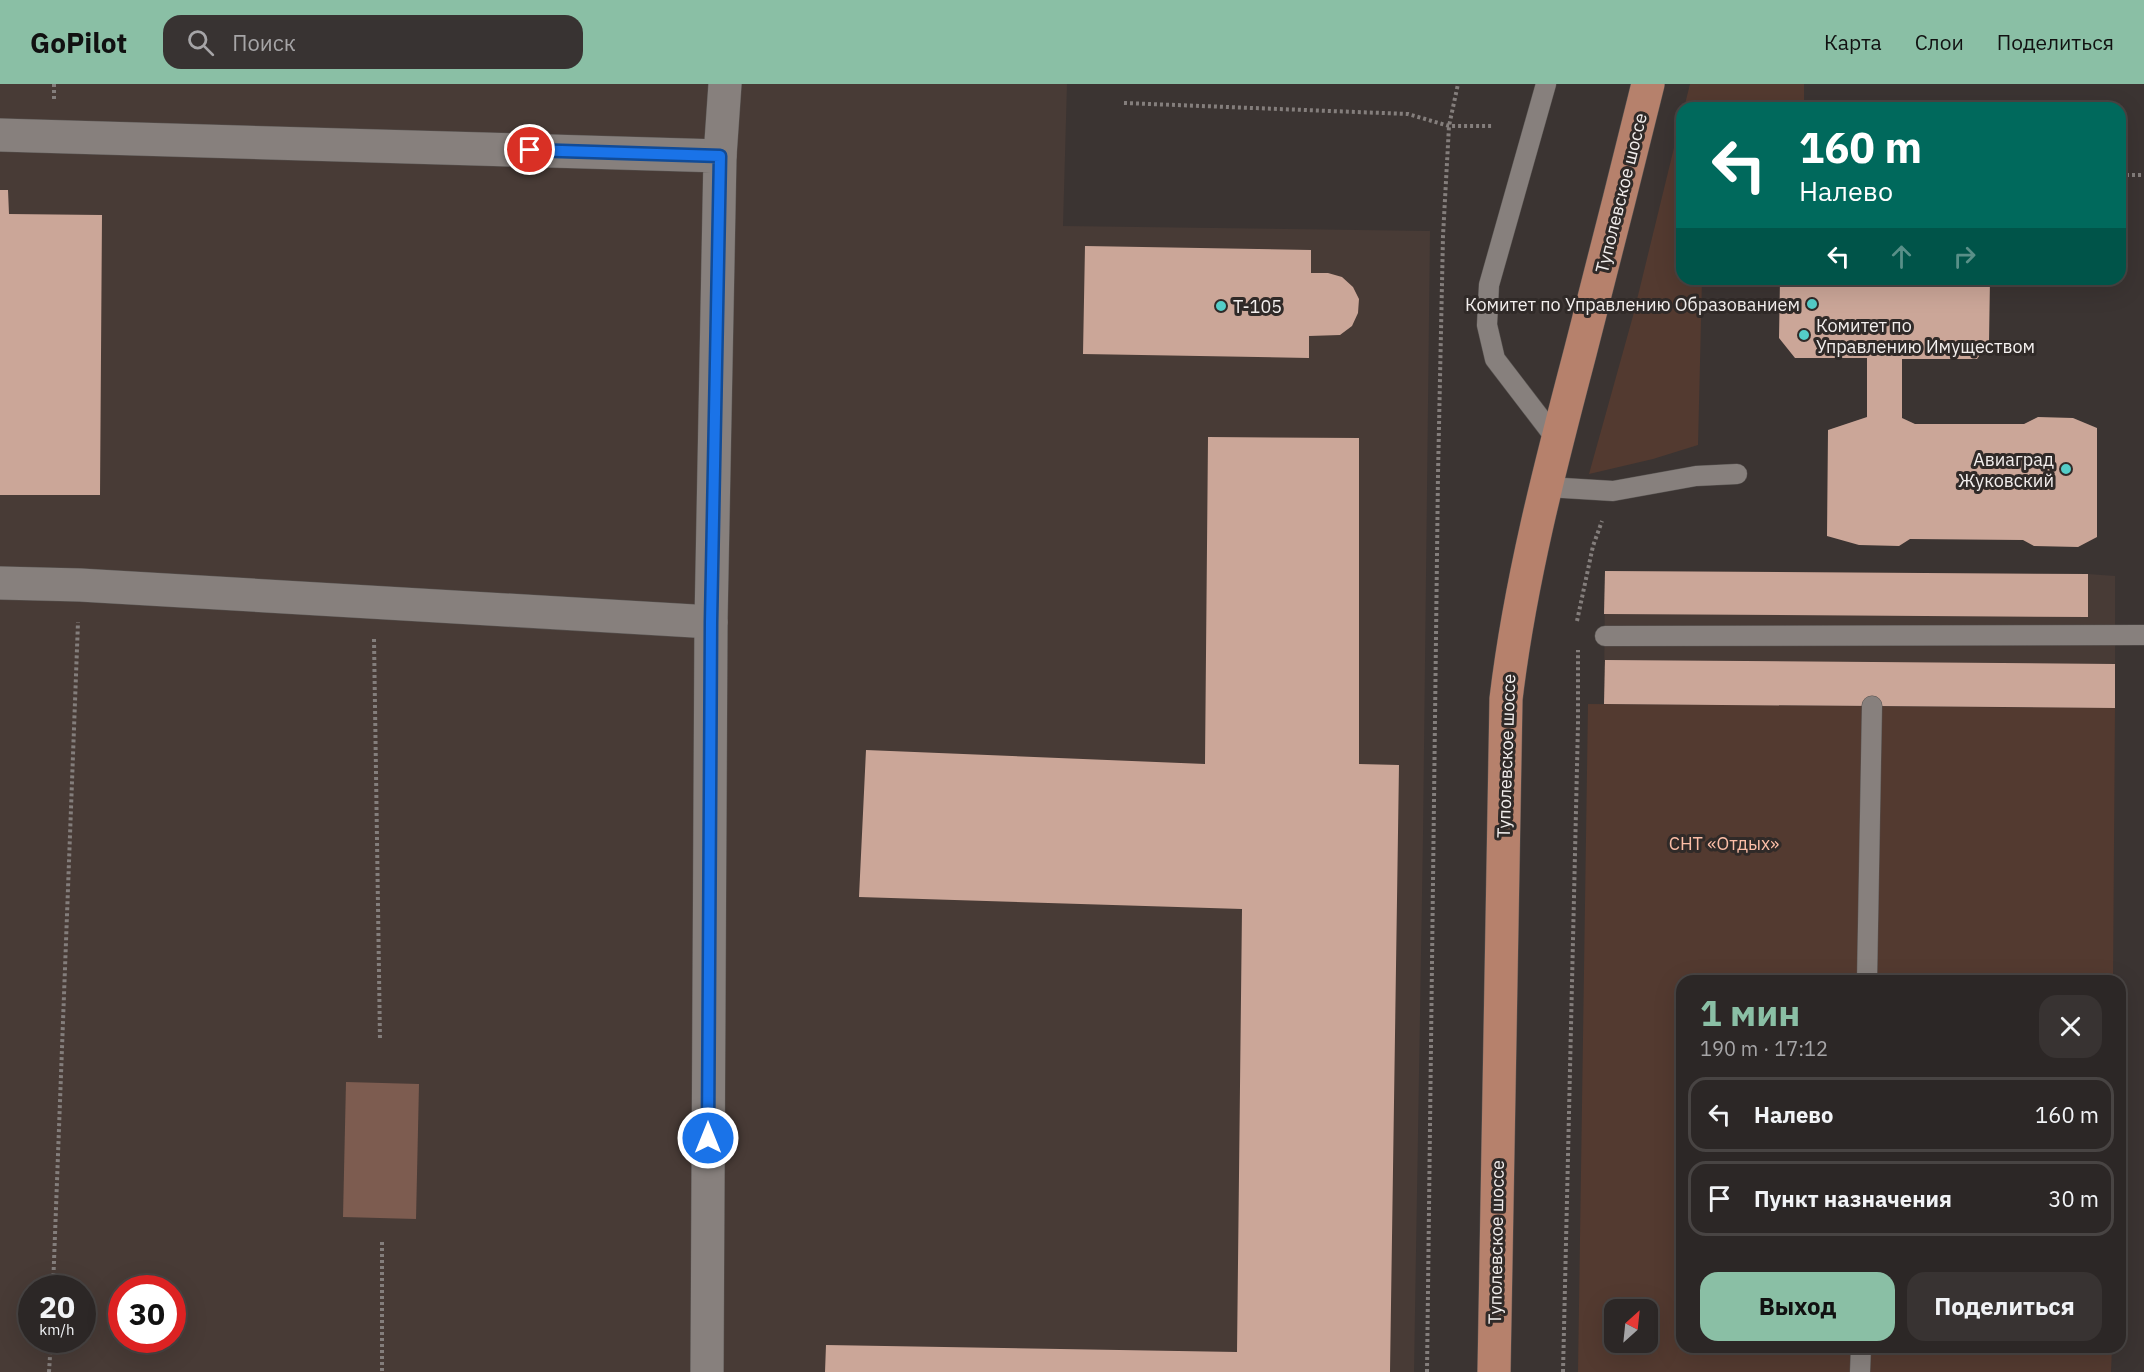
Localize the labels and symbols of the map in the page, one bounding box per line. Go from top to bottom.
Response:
street label: Туполевское шоссе [1590,111,1652,275]
pin [504,124,555,175]
place label: Комитет по Управлению Образованием [1465,293,1800,316]
place label: Т-105 [1233,295,1282,318]
marker: Комитет по Управлению Образованием [1805,297,1819,311]
marker: Т-105 [1214,299,1228,313]
place label: Комитет по Управлению Имуществом [1816,314,2035,358]
marker: Комитет по Управлению Имуществом [1797,328,1811,342]
place label: Авиаград Жуковский [1958,448,2054,492]
marker: Авиаград Жуковский [2059,462,2073,476]
street label: Туполевское шоссе [1492,674,1520,838]
park label: СНТ «Отдых» [1669,832,1779,855]
position arrow [676,1106,740,1170]
street label: Туполевское шоссе [1483,1160,1509,1324]
speed limit sign: 30 [108,1275,186,1353]
north arrow [1604,1299,1658,1353]

